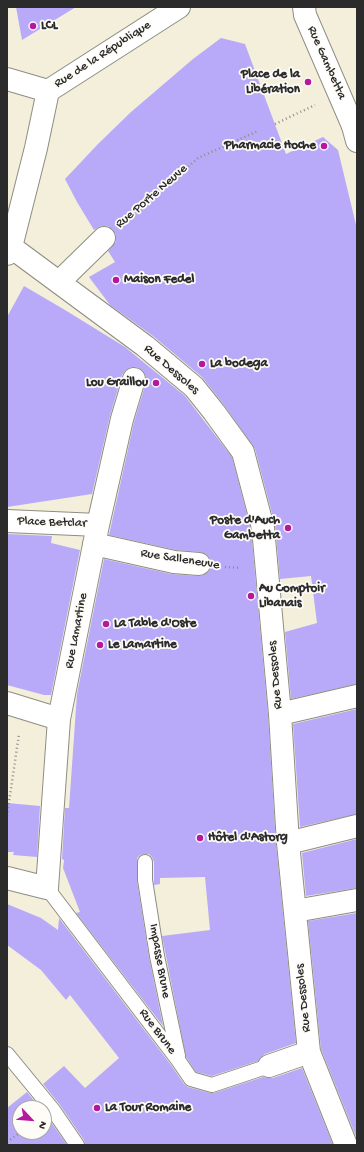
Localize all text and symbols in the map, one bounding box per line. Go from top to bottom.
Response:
place label: LCL [41,18,58,34]
street label: Rue de la République [52,18,154,92]
marker: LCL [28,21,38,31]
street label: Rue Gambetta [303,24,349,102]
place label: Place de la Libération [241,67,300,98]
marker: Place de la Libération [303,77,313,87]
place label: Pharmacie Hoche [224,138,316,154]
marker: Pharmacie Hoche [319,141,329,151]
street label: Rue Porte Neuve [113,162,191,232]
place label: Maison Fedel [124,272,194,288]
marker: Maison Fedel [111,275,121,285]
street label: Rue Dessoles [140,342,202,398]
place label: La bodega [210,356,268,372]
marker: La bodega [197,359,207,369]
place label: Lou Graillou [86,375,148,391]
marker: Lou Graillou [151,378,161,388]
place label: Poste d'Auch Gambetta [210,513,280,544]
street label: Place Betclar [17,514,87,532]
marker: Poste d'Auch Gambetta [283,523,293,533]
street label: Rue Salleneuve [139,546,221,574]
place label: Au Comptoir Libanais [259,581,325,612]
marker: Au Comptoir Libanais [246,591,256,601]
street label: Rue Lamartine [62,592,92,670]
place label: La Table d'Oste [114,616,196,632]
marker: La Table d'Oste [101,619,111,629]
place label: Le Lamartine [108,637,177,653]
marker: Le Lamartine [95,640,105,650]
street label: Rue Dessoles [265,640,287,710]
place label: Hôtel d'Astorg [208,830,288,846]
marker: Hôtel d'Astorg [195,833,205,843]
street label: Impasse Brune [145,922,173,1000]
street label: Rue Dessoles [293,963,315,1033]
street label: Rue Brune [135,1006,179,1058]
north arrow [12,1100,52,1140]
place label: La Tour Romaine [105,1100,191,1116]
marker: La Tour Romaine [92,1103,102,1113]
text: N [35,1119,49,1131]

